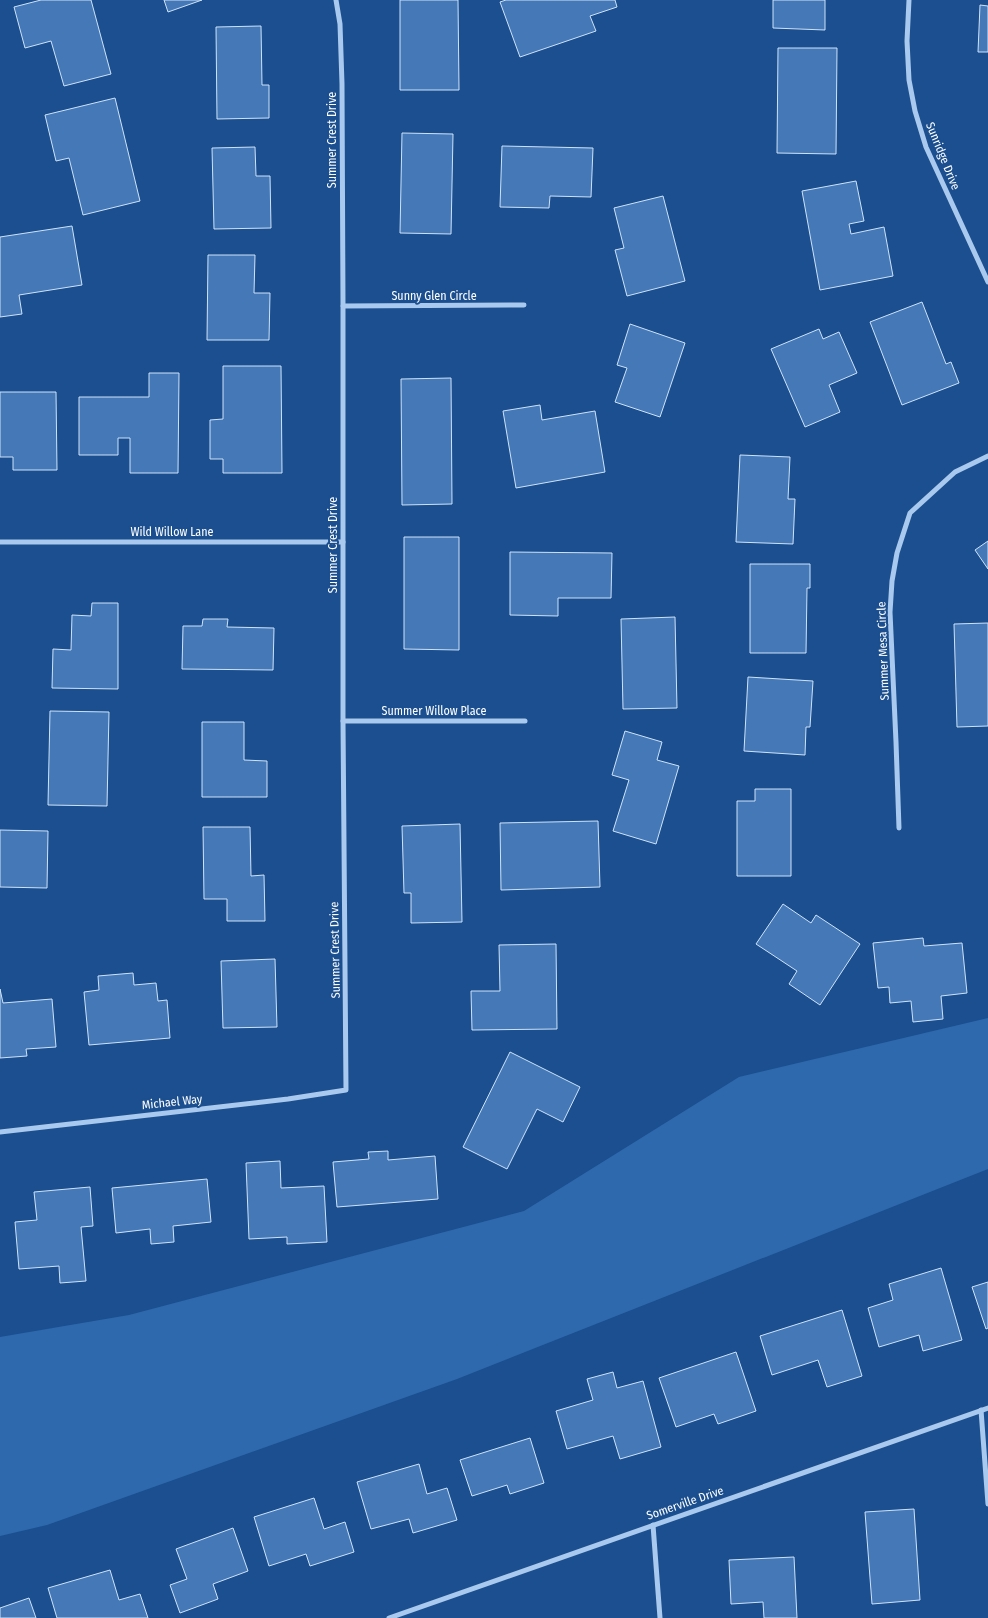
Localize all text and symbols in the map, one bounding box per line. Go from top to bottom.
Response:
street label: Summer Crest Drive [325,92,339,188]
street label: Sunridge Drive [923,120,963,192]
street label: Sunny Glen Circle [391,289,477,303]
street label: Summer Crest Drive [326,497,340,593]
street label: Wild Willow Lane [130,525,214,539]
street label: Summer Mesa Circle [874,601,892,701]
street label: Summer Willow Place [382,704,487,718]
street label: Summer Crest Drive [327,902,343,998]
street label: Michael Way [141,1092,203,1112]
street label: Somerville Drive [645,1483,725,1523]

